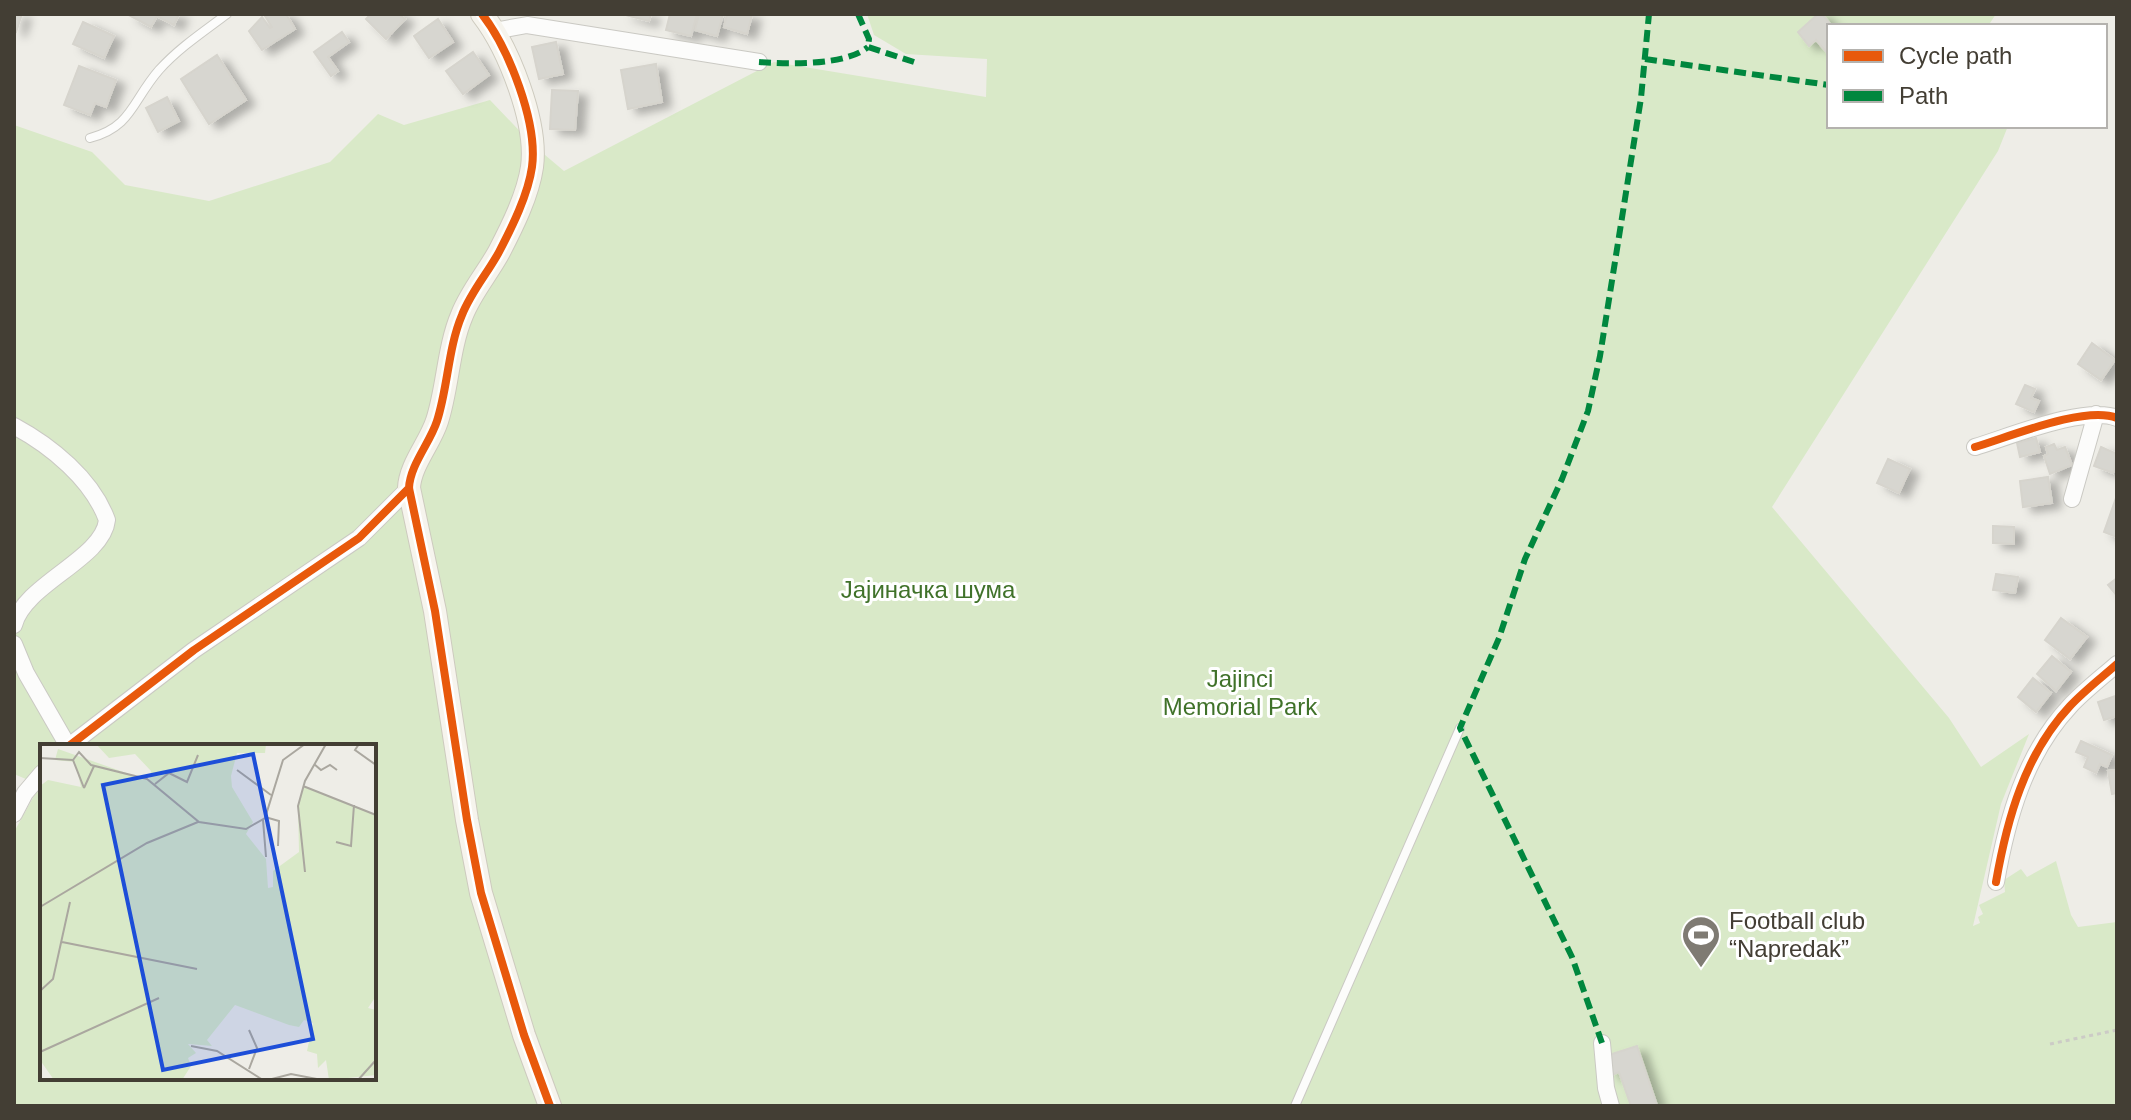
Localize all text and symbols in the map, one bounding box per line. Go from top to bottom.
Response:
legend [1827,24,2107,128]
text: Cycle path [1899,42,2012,69]
text: Path [1899,82,1948,109]
park label: Јајиначка шума [841,576,1016,603]
park label: Jajinci Memorial Park [1163,665,1318,720]
inset map [40,744,376,1080]
place label: Football club “Napredak” [1729,907,1865,962]
sports icon: Football club “Napredak” [1680,914,1722,969]

